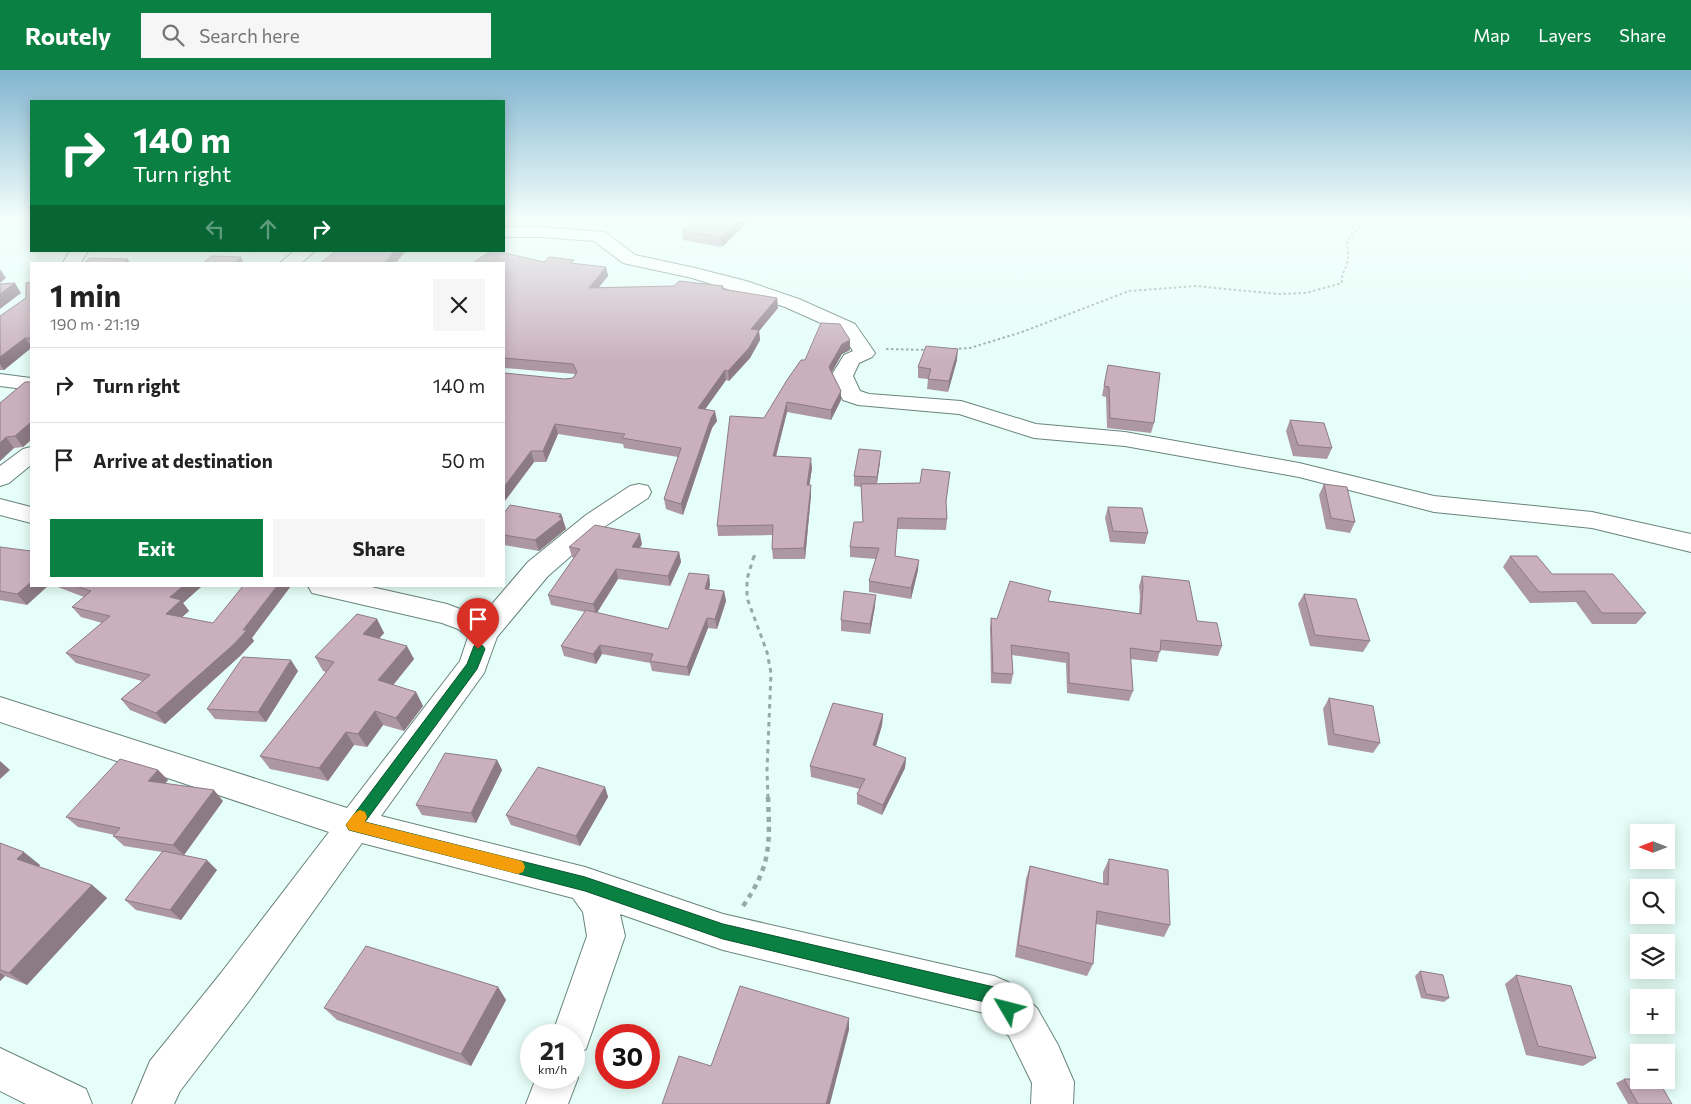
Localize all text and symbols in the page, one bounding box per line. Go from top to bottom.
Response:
search box [141,13,491,58]
text: Routely [25,21,111,50]
icon: search [159,21,187,49]
text: Search here [199,24,300,47]
text: Map [1473,24,1510,46]
text: Layers [1538,24,1591,46]
text: Share [1619,24,1666,46]
text: 140 m [133,117,231,160]
icon: right [50,120,115,185]
text: Turn right [133,160,231,187]
icon: left [201,215,229,243]
icon: ahead [254,215,282,243]
icon: right [307,215,335,243]
text: 1 min [50,276,121,313]
button: close [433,279,485,331]
text: 190 m · 21:19 [50,314,140,333]
icon: right [50,371,78,399]
text: Turn right [93,374,180,397]
text: 140 m [433,374,485,397]
icon: arrive [50,446,78,474]
text: Arrive at destination [93,449,273,472]
text: 50 m [441,449,485,472]
button: Exit [50,519,263,577]
button: Share [273,519,485,577]
pin [457,598,499,649]
icon: arrive [464,605,492,633]
north arrow [1630,824,1675,869]
map controls [1630,824,1675,1089]
button: search [1630,879,1675,924]
button: layers [1630,934,1675,979]
position arrow [981,982,1033,1034]
button: + [1630,989,1675,1034]
speed limit sign: 30 [595,1024,660,1089]
text: 21 [540,1035,565,1065]
button: − [1630,1044,1675,1089]
text: km/h [538,1062,567,1076]

